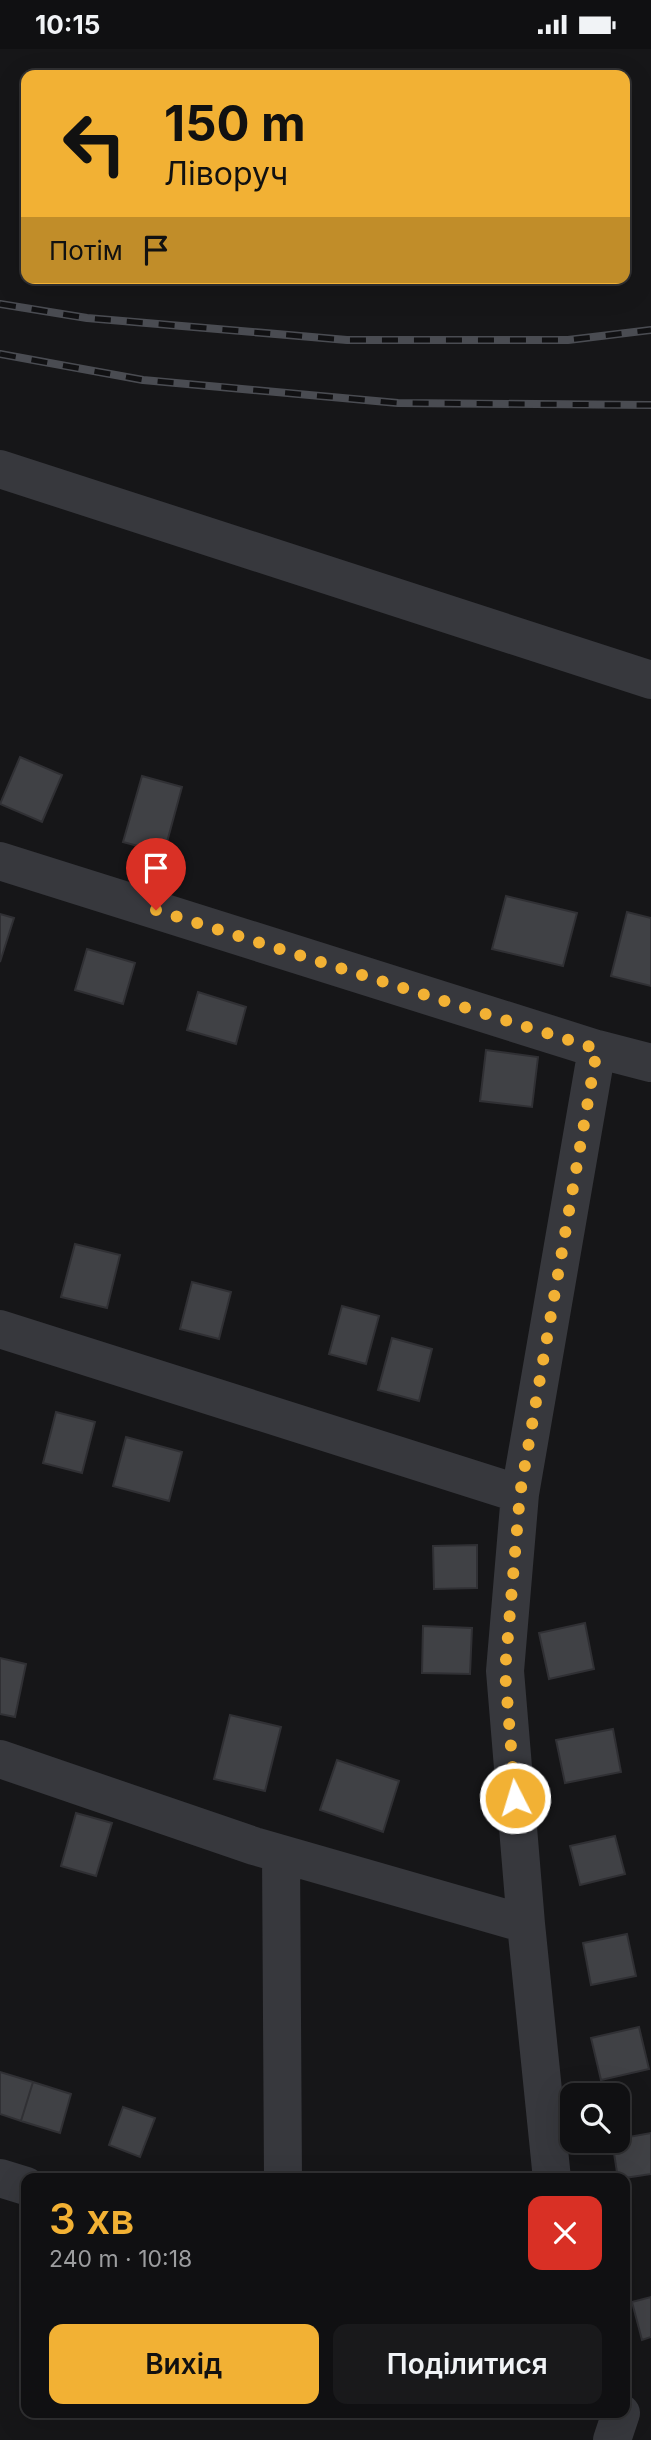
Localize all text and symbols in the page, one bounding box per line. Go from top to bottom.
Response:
text: 10:15 [35,9,100,40]
text: 150 m [164,94,306,153]
icon: left [49,98,140,189]
text: Ліворуч [164,154,288,193]
icon: arrive [137,231,175,269]
text: Потім [49,235,123,266]
pin [126,838,186,910]
icon: arrive [137,849,175,887]
position arrow [478,1761,552,1835]
map controls [560,2083,630,2153]
button: search [560,2083,630,2153]
text: 3 хв [49,2193,134,2244]
button: close [528,2196,602,2270]
text: 240 m · 10:18 [49,2245,192,2273]
button: Вихід [49,2324,319,2404]
button: Поділитися [333,2324,602,2404]

